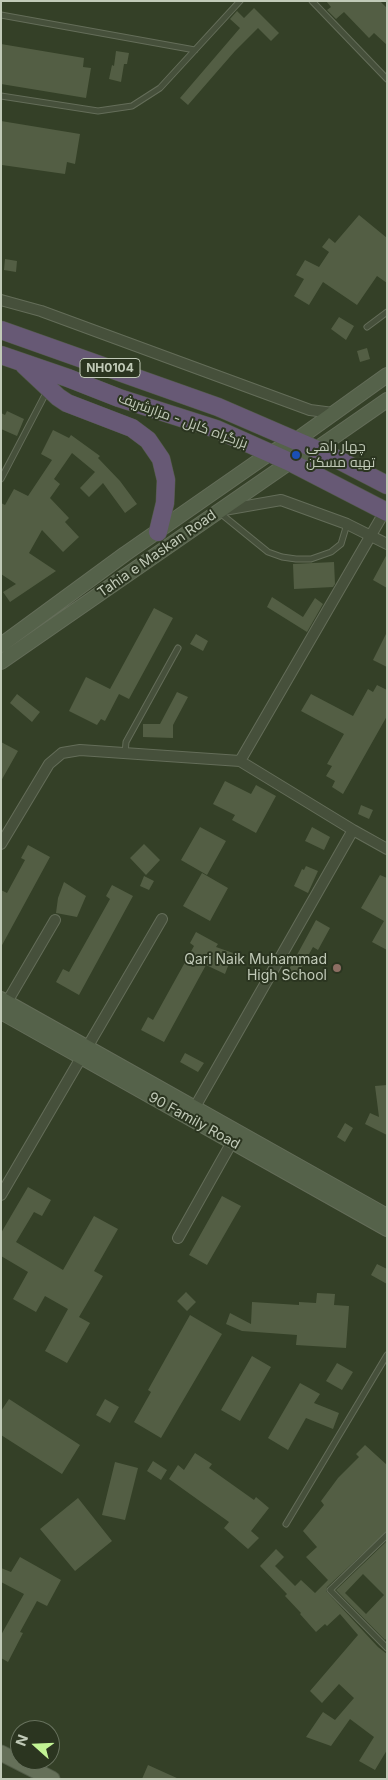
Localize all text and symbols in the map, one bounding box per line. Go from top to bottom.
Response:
road number: NH0104 [80,358,140,378]
street label: بزرگراه کابل - مزارشریف [116,390,250,452]
place label: چهار راهی تهیه مسکن [306,439,375,472]
marker: چهار راهی تهیه مسکن [290,449,302,461]
street label: Tahia e Maskan Road [94,507,220,601]
place label: Qari Naik Muhammad High School [184,952,327,984]
marker: Qari Naik Muhammad High School [331,962,343,974]
street label: 90 Family Road [145,1089,243,1153]
north arrow [10,1720,60,1770]
text: N [12,1732,31,1748]

